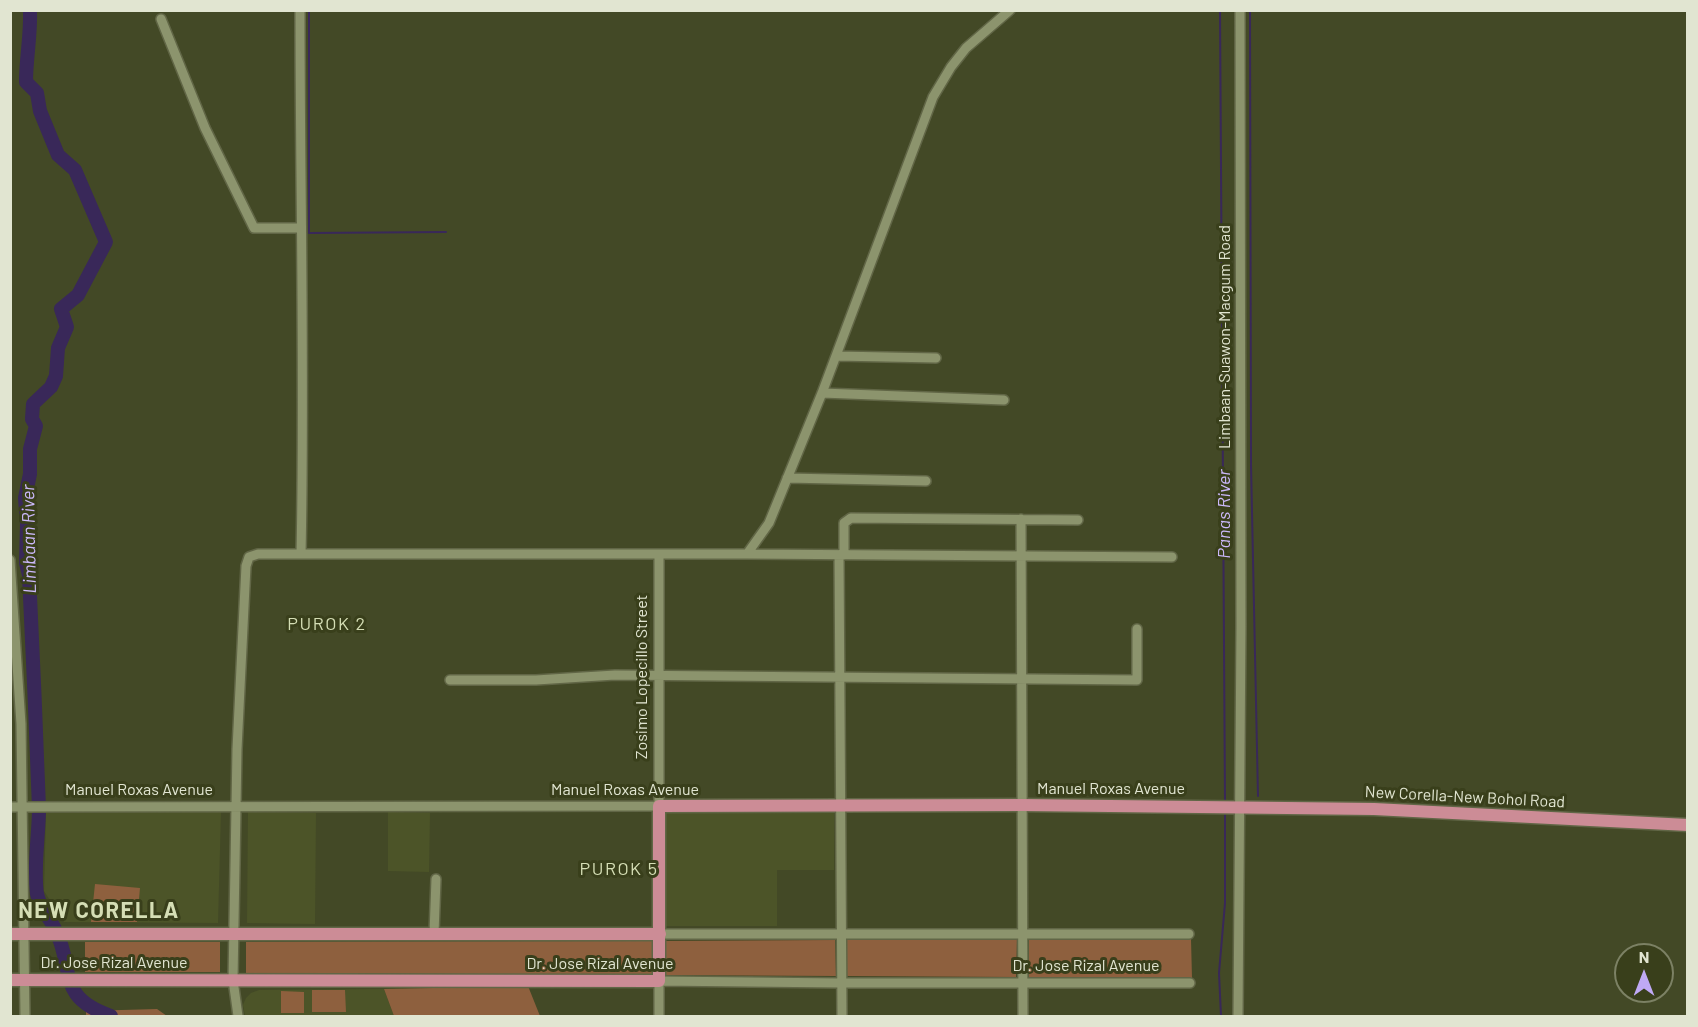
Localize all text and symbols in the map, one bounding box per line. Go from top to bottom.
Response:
street label: Limbaan-Suawon-Macgum Road [1215,225,1235,449]
water label: Panas River [1213,469,1235,559]
water label: Limbaan River [17,484,41,594]
street label: Zosimo Lopecillo Street [632,595,652,759]
district label: PUROK 2 [287,613,367,635]
street label: Manuel Roxas Avenue [1037,779,1185,799]
street label: Manuel Roxas Avenue [65,780,213,800]
street label: Manuel Roxas Avenue [551,780,699,800]
street label: New Corella-New Bohol Road [1364,782,1566,812]
district label: PUROK 5 [580,858,658,880]
district label: NEW CORELLA [18,898,180,924]
north arrow [1614,943,1674,1003]
text: N [1639,947,1649,966]
street label: Dr. Jose Rizal Avenue [40,953,188,973]
street label: Dr. Jose Rizal Avenue [526,954,674,974]
street label: Dr. Jose Rizal Avenue [1012,956,1160,976]

